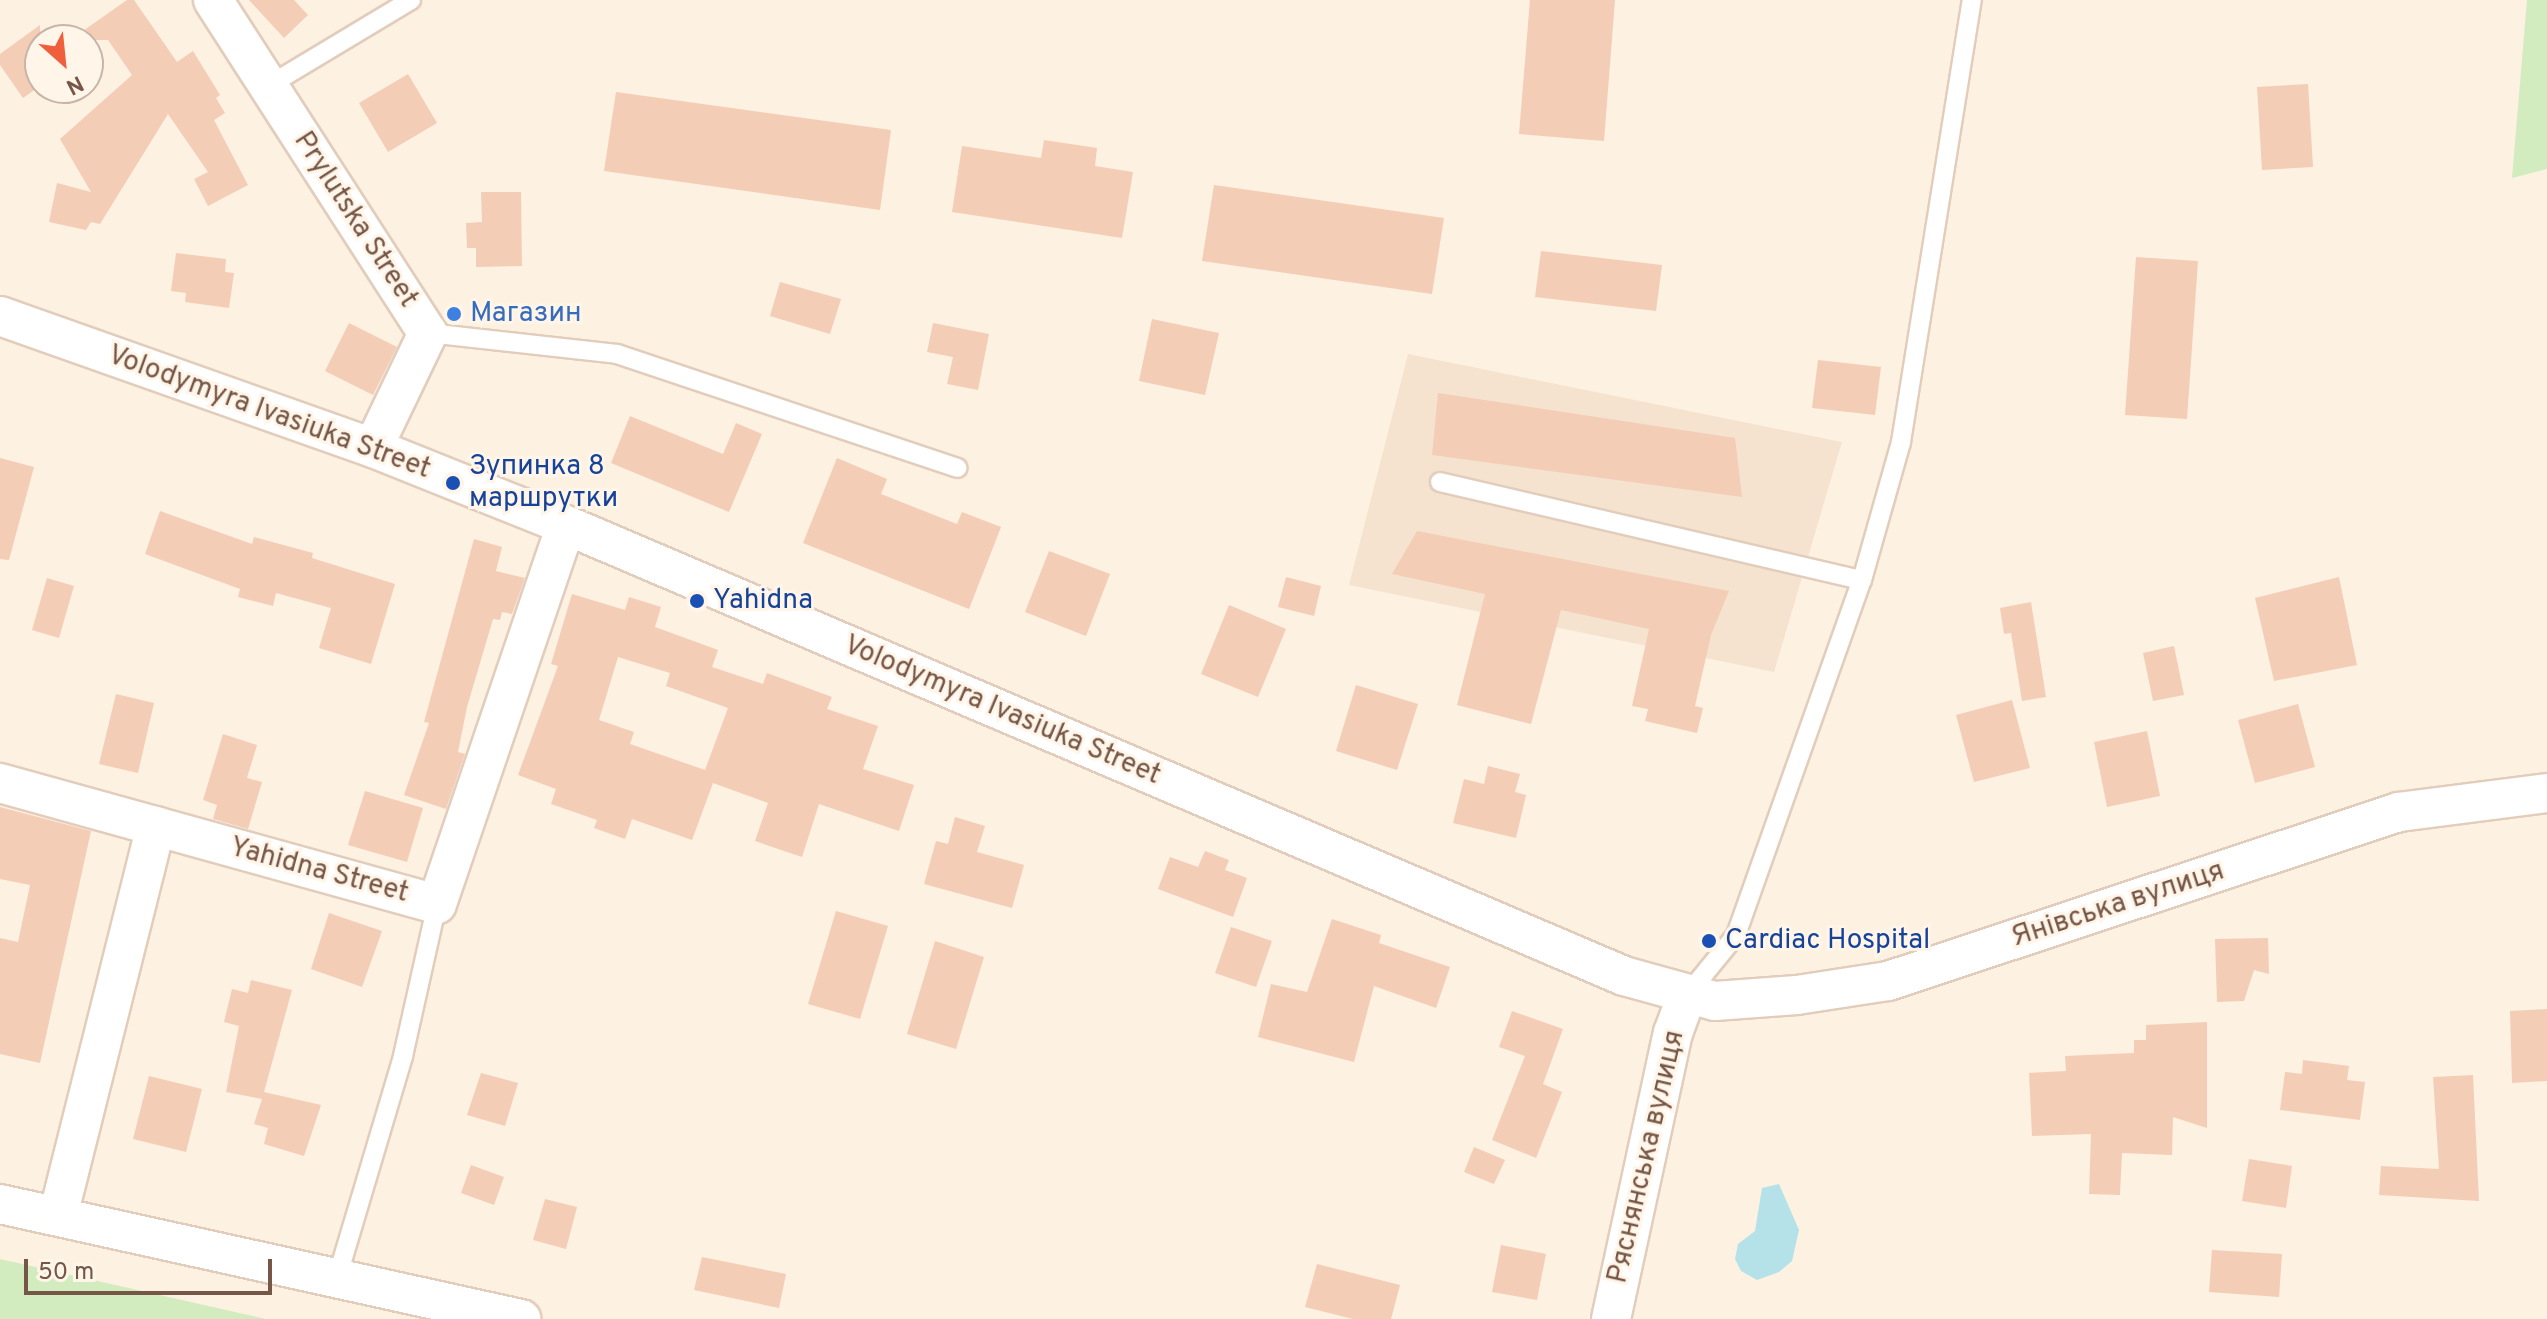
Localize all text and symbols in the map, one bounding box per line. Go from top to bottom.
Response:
north arrow [24,24,104,104]
text: N [61,68,87,100]
street label: Prylutska Street [286,126,424,314]
place label: Магазин [470,297,582,331]
marker: Магазин [445,305,463,323]
street label: Volodymyra Ivasiuka Street [103,339,435,487]
place label: Зупинка 8 маршрутки [469,450,618,516]
marker: Зупинка 8 маршрутки [444,474,462,492]
place label: Yahidna [713,584,813,618]
marker: Yahidna [688,592,706,610]
street label: Volodymyra Ivasiuka Street [839,629,1165,793]
street label: Yahidna Street [226,831,412,911]
street label: Янівська вулиця [2007,855,2229,955]
place label: Cardiac Hospital [1725,924,1930,958]
marker: Cardiac Hospital [1700,932,1718,950]
street label: Ряснянська вулиця [1602,1027,1692,1287]
scale bar [28,1243,276,1293]
text: 50 m [38,1258,94,1288]

